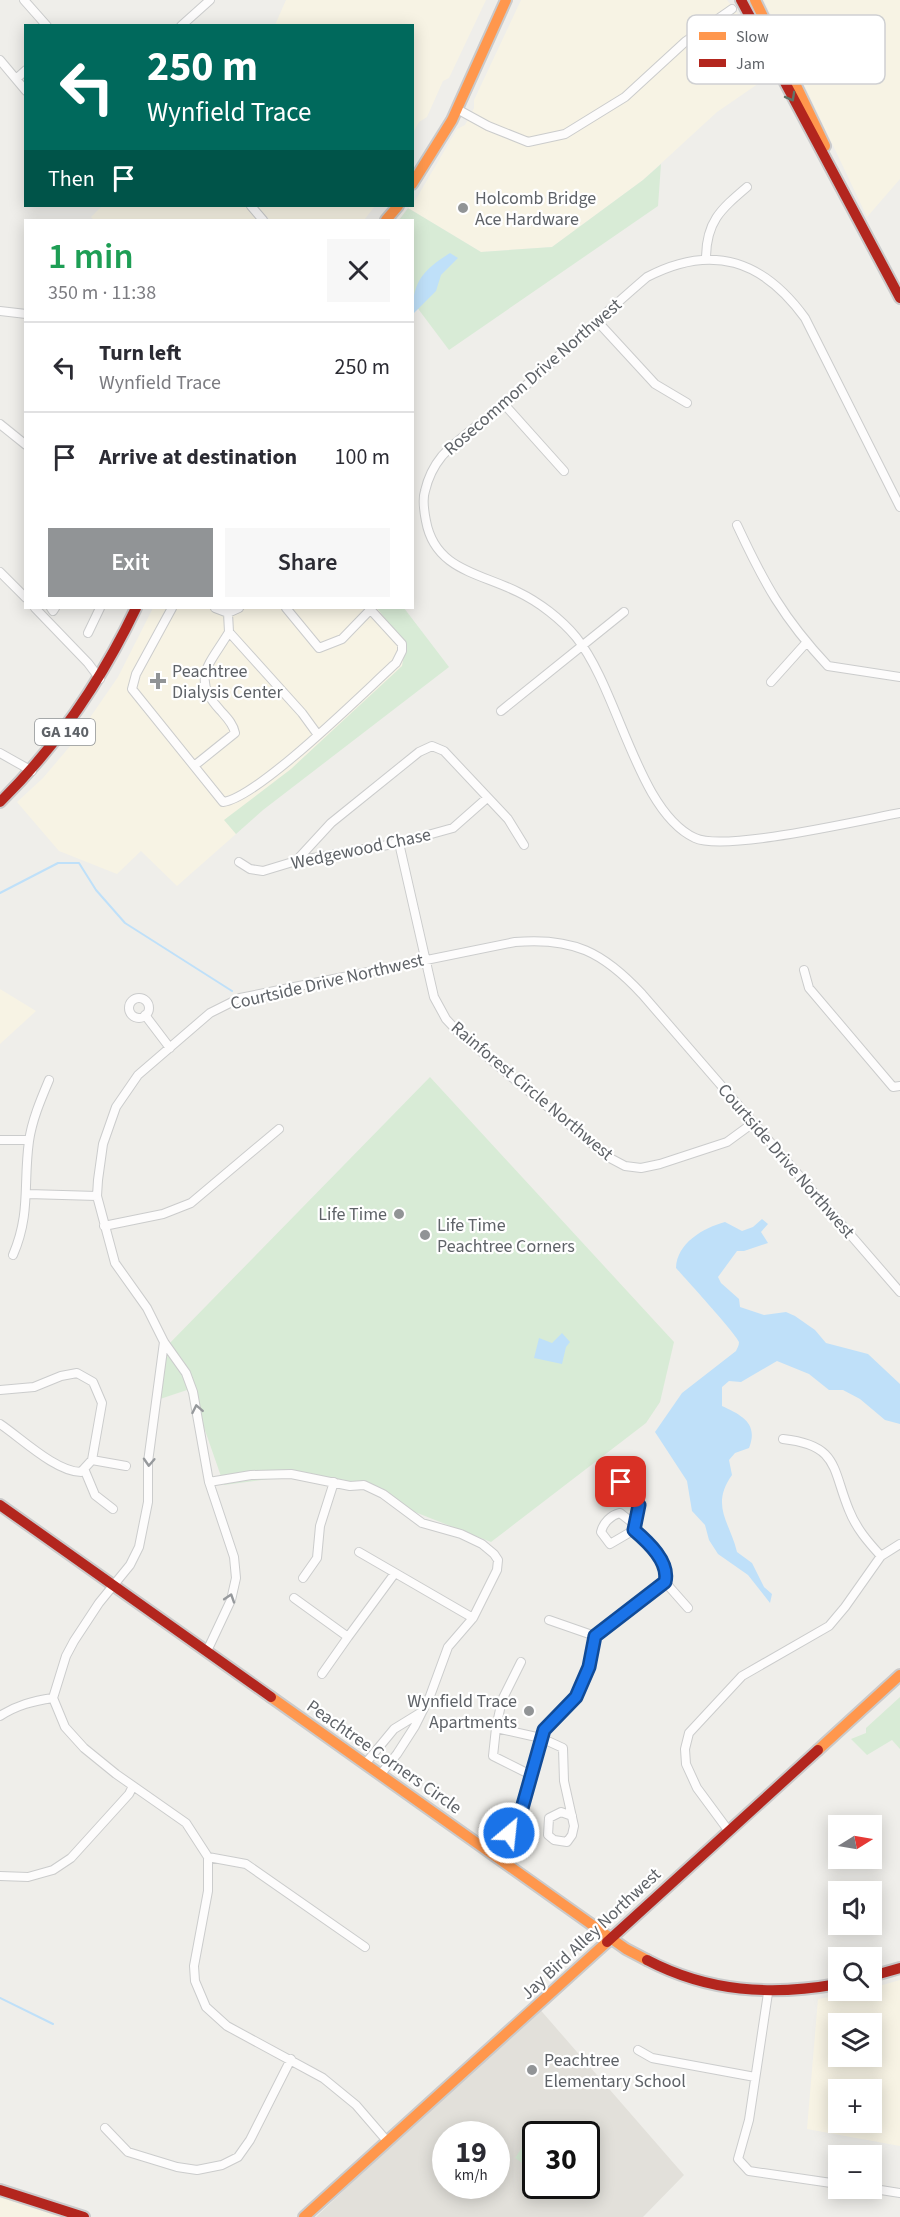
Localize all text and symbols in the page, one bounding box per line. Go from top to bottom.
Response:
legend [687,15,885,84]
text: Slow [736,26,769,48]
text: 250 m [147,37,258,97]
icon: left [48,48,126,126]
text: Jam [736,53,765,75]
one-way arrow [784,91,795,101]
text: Wynfield Trace [147,93,311,132]
icon: arrive [107,162,140,195]
text: Then [48,163,95,195]
place label: Holcomb Bridge Ace Hardware [475,186,596,232]
marker: Holcomb Bridge Ace Hardware [456,201,470,215]
text: 1 min [48,231,134,282]
button: close [327,239,390,302]
text: 350 m · 11:38 [48,279,156,307]
street label: Rosecommon Drive Northwest [439,293,627,461]
text: Turn left [99,337,181,369]
icon: left [48,351,81,384]
text: 250 m [335,351,390,383]
text: Wynfield Trace [99,369,221,397]
icon: arrive [48,441,81,474]
text: Arrive at destination [99,441,297,473]
text: 100 m [335,441,390,473]
button: Exit [48,528,213,597]
button: Share [225,528,390,597]
place label: Peachtree Dialysis Center [172,659,283,705]
marker: Peachtree Dialysis Center [149,672,167,690]
road number: GA 140 [35,719,95,745]
street label: Wedgewood Chase [289,822,433,876]
street label: Courtside Drive Northwest [228,948,426,1016]
street label: Rainforest Circle Northwest [445,1016,619,1166]
street label: Courtside Drive Northwest [712,1078,860,1244]
place label: Life Time [318,1202,387,1227]
marker: Life Time [392,1207,406,1221]
place label: Life Time Peachtree Corners [437,1213,575,1259]
marker: Life Time Peachtree Corners [418,1228,432,1242]
one-way arrow [191,1404,204,1414]
pin [595,1456,646,1507]
one-way arrow [142,1458,155,1467]
icon: arrive [604,1465,637,1498]
one-way arrow [223,1593,236,1604]
place label: Wynfield Trace Apartments [407,1689,517,1735]
street label: Peachtree Corners Circle [301,1694,467,1820]
marker: Wynfield Trace Apartments [522,1704,536,1718]
position arrow [477,1801,541,1865]
north arrow [828,1815,882,1869]
map controls [828,1815,882,2199]
street label: Jay Bird Alley Northwest [516,1862,666,2006]
button: sound [828,1881,882,1935]
button: search [828,1947,882,2001]
button: layers [828,2013,882,2067]
place label: Peachtree Elementary School [544,2048,686,2094]
marker: Peachtree Elementary School [525,2063,539,2077]
button: + [828,2079,882,2133]
speed limit sign: 30 [522,2121,600,2199]
text: 19 [455,2131,487,2174]
button: − [828,2145,882,2199]
text: km/h [454,2165,488,2186]

